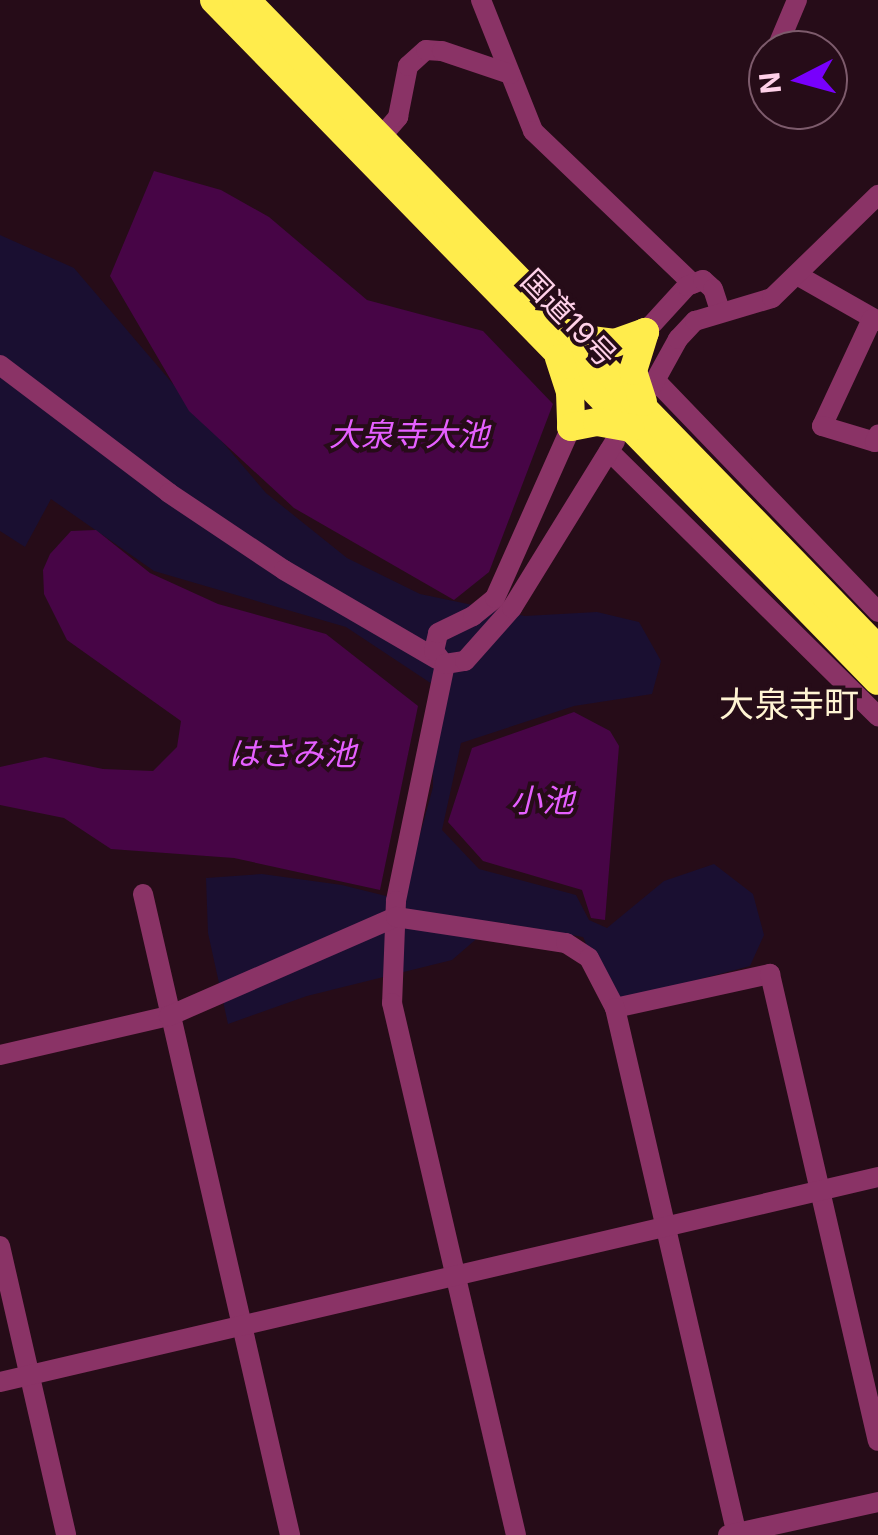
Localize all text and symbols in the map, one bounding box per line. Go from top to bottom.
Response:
north arrow [748,30,848,130]
text: N [752,71,788,95]
street label: 国道19号 [514,262,624,374]
water label: 大泉寺大池 [329,416,489,454]
district label: 大泉寺町 [719,683,859,725]
water label: はさみ池 [228,735,356,773]
water label: 小池 [510,782,574,820]

